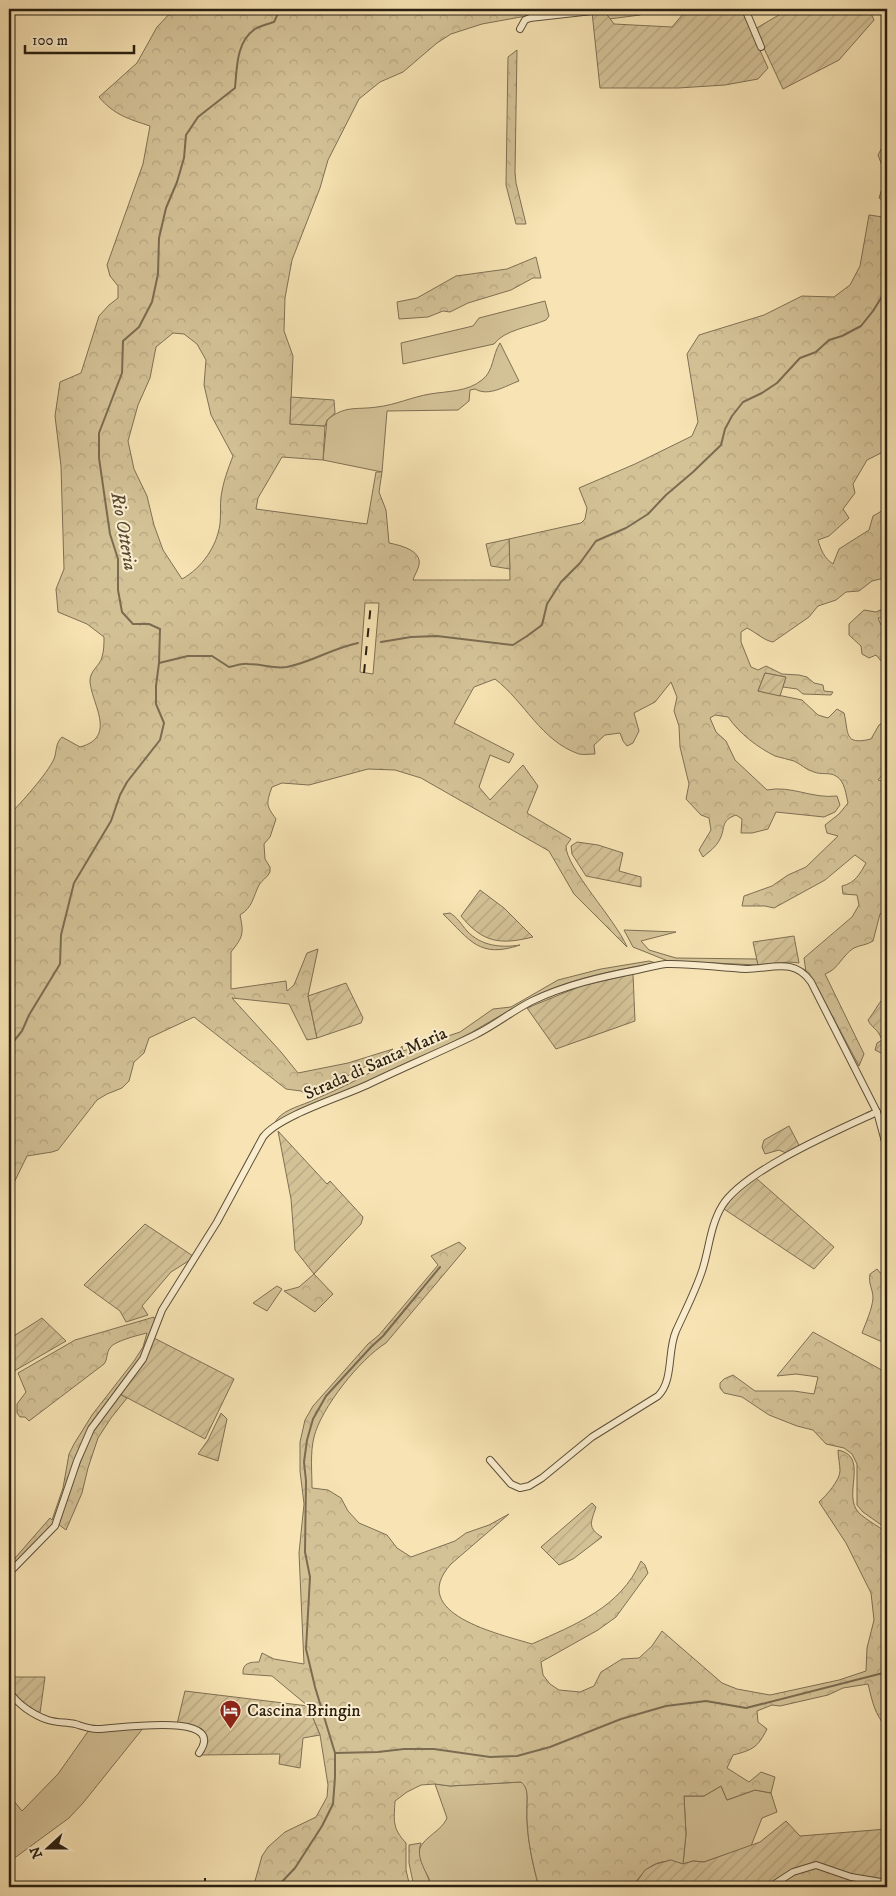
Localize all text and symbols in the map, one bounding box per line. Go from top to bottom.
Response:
scale bar [25,22,134,54]
text: 100 m [32,31,68,50]
water label: Rio Otteria [105,489,142,572]
street label: Strada di Santa Maria [300,1022,451,1105]
hotel icon: Cascina Bringin [219,1698,243,1729]
place label: Cascina Bringin [247,1700,361,1722]
north arrow [22,1824,72,1874]
text: N [26,1843,47,1861]

